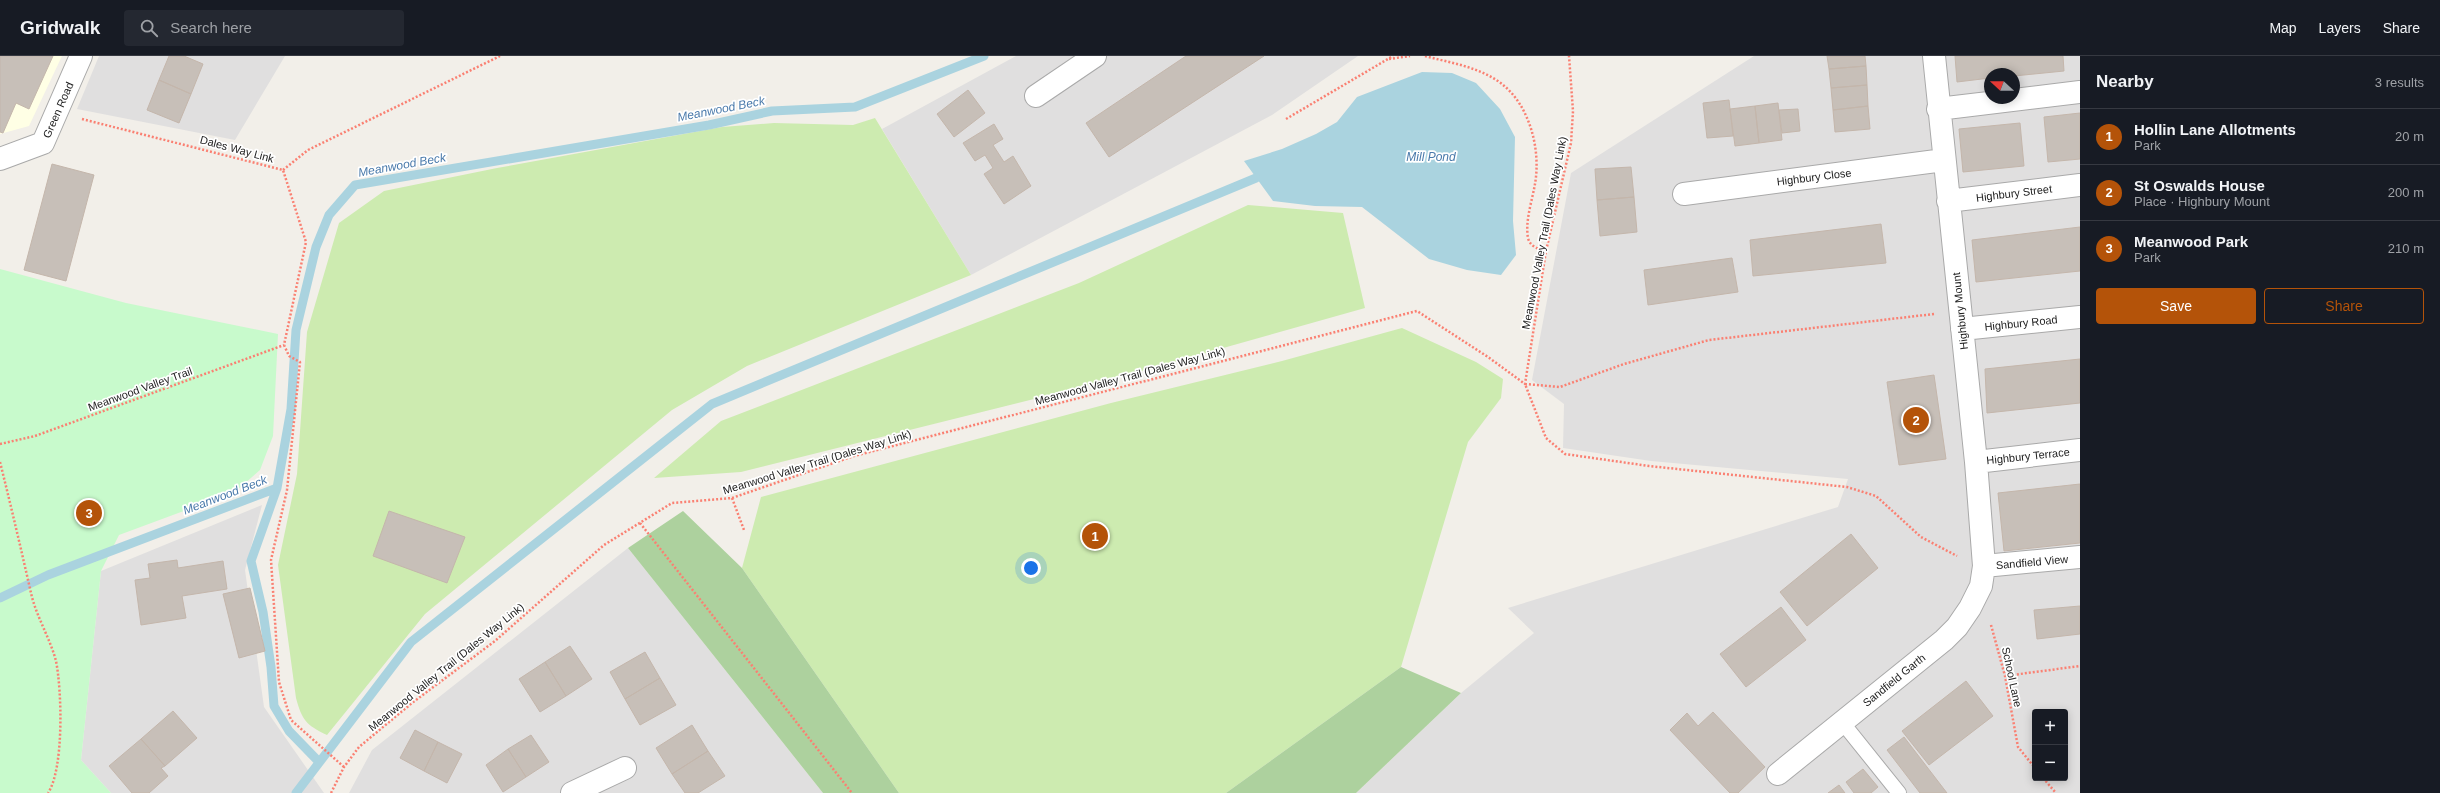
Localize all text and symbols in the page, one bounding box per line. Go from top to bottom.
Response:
search box [124,10,404,46]
text: Gridwalk [20,17,100,38]
icon: search [138,17,160,39]
text: Search here [170,19,252,36]
text: Map [2269,20,2297,36]
text: Layers [2319,20,2361,36]
text: Share [2383,20,2420,36]
north arrow [1984,68,2020,104]
text: Nearby [2096,72,2154,91]
text: 3 results [2375,75,2424,90]
street label: Green Road [40,80,76,140]
water label: Meanwood Beck [676,93,767,124]
text: Hollin Lane Allotments [2134,121,2296,138]
text: 1 [2105,129,2113,144]
text: 20 m [2395,129,2424,144]
street label: Dales Way Link [199,133,276,165]
street label: Meanwood Valley Trail (Dales Way Link) [1519,136,1569,330]
text: Park [2134,138,2161,153]
water label: Meanwood Beck [357,150,448,180]
water label: Mill Pond [1406,150,1456,164]
street label: Highbury Close [1776,166,1852,188]
text: St Oswalds House [2134,177,2265,194]
street label: Highbury Street [1975,182,2053,204]
text: 2 [2105,185,2113,200]
text: 200 m [2388,185,2424,200]
text: Place · Highbury Mount [2134,194,2270,209]
text: Meanwood Park [2134,233,2248,250]
text: 3 [2105,241,2113,256]
text: 210 m [2388,241,2424,256]
text: Park [2134,250,2161,265]
street label: Highbury Mount [1950,272,1970,350]
button: Save [2096,288,2256,324]
button: Share [2264,288,2424,324]
street label: Highbury Road [1984,313,2058,333]
street label: Meanwood Valley Trail (Dales Way Link) [1034,345,1226,407]
street label: Meanwood Valley Trail [86,365,194,413]
pin: 2 [1903,405,1929,435]
street label: Meanwood Valley Trail (Dales Way Link) [721,428,913,496]
street label: Highbury Terrace [1986,446,2070,466]
water label: Meanwood Beck [181,472,270,517]
pin: 3 [76,498,102,528]
pin: 1 [1082,521,1108,551]
street label: Sandfield View [1995,553,2069,571]
your location [1021,558,1041,578]
street label: Meanwood Valley Trail (Dales Way Link) [366,601,526,733]
street label: School Lane [2000,646,2024,708]
street label: Sandfield Garth [1861,651,1927,709]
map controls [2032,709,2068,781]
button: + [2032,709,2068,745]
button: − [2032,745,2068,781]

